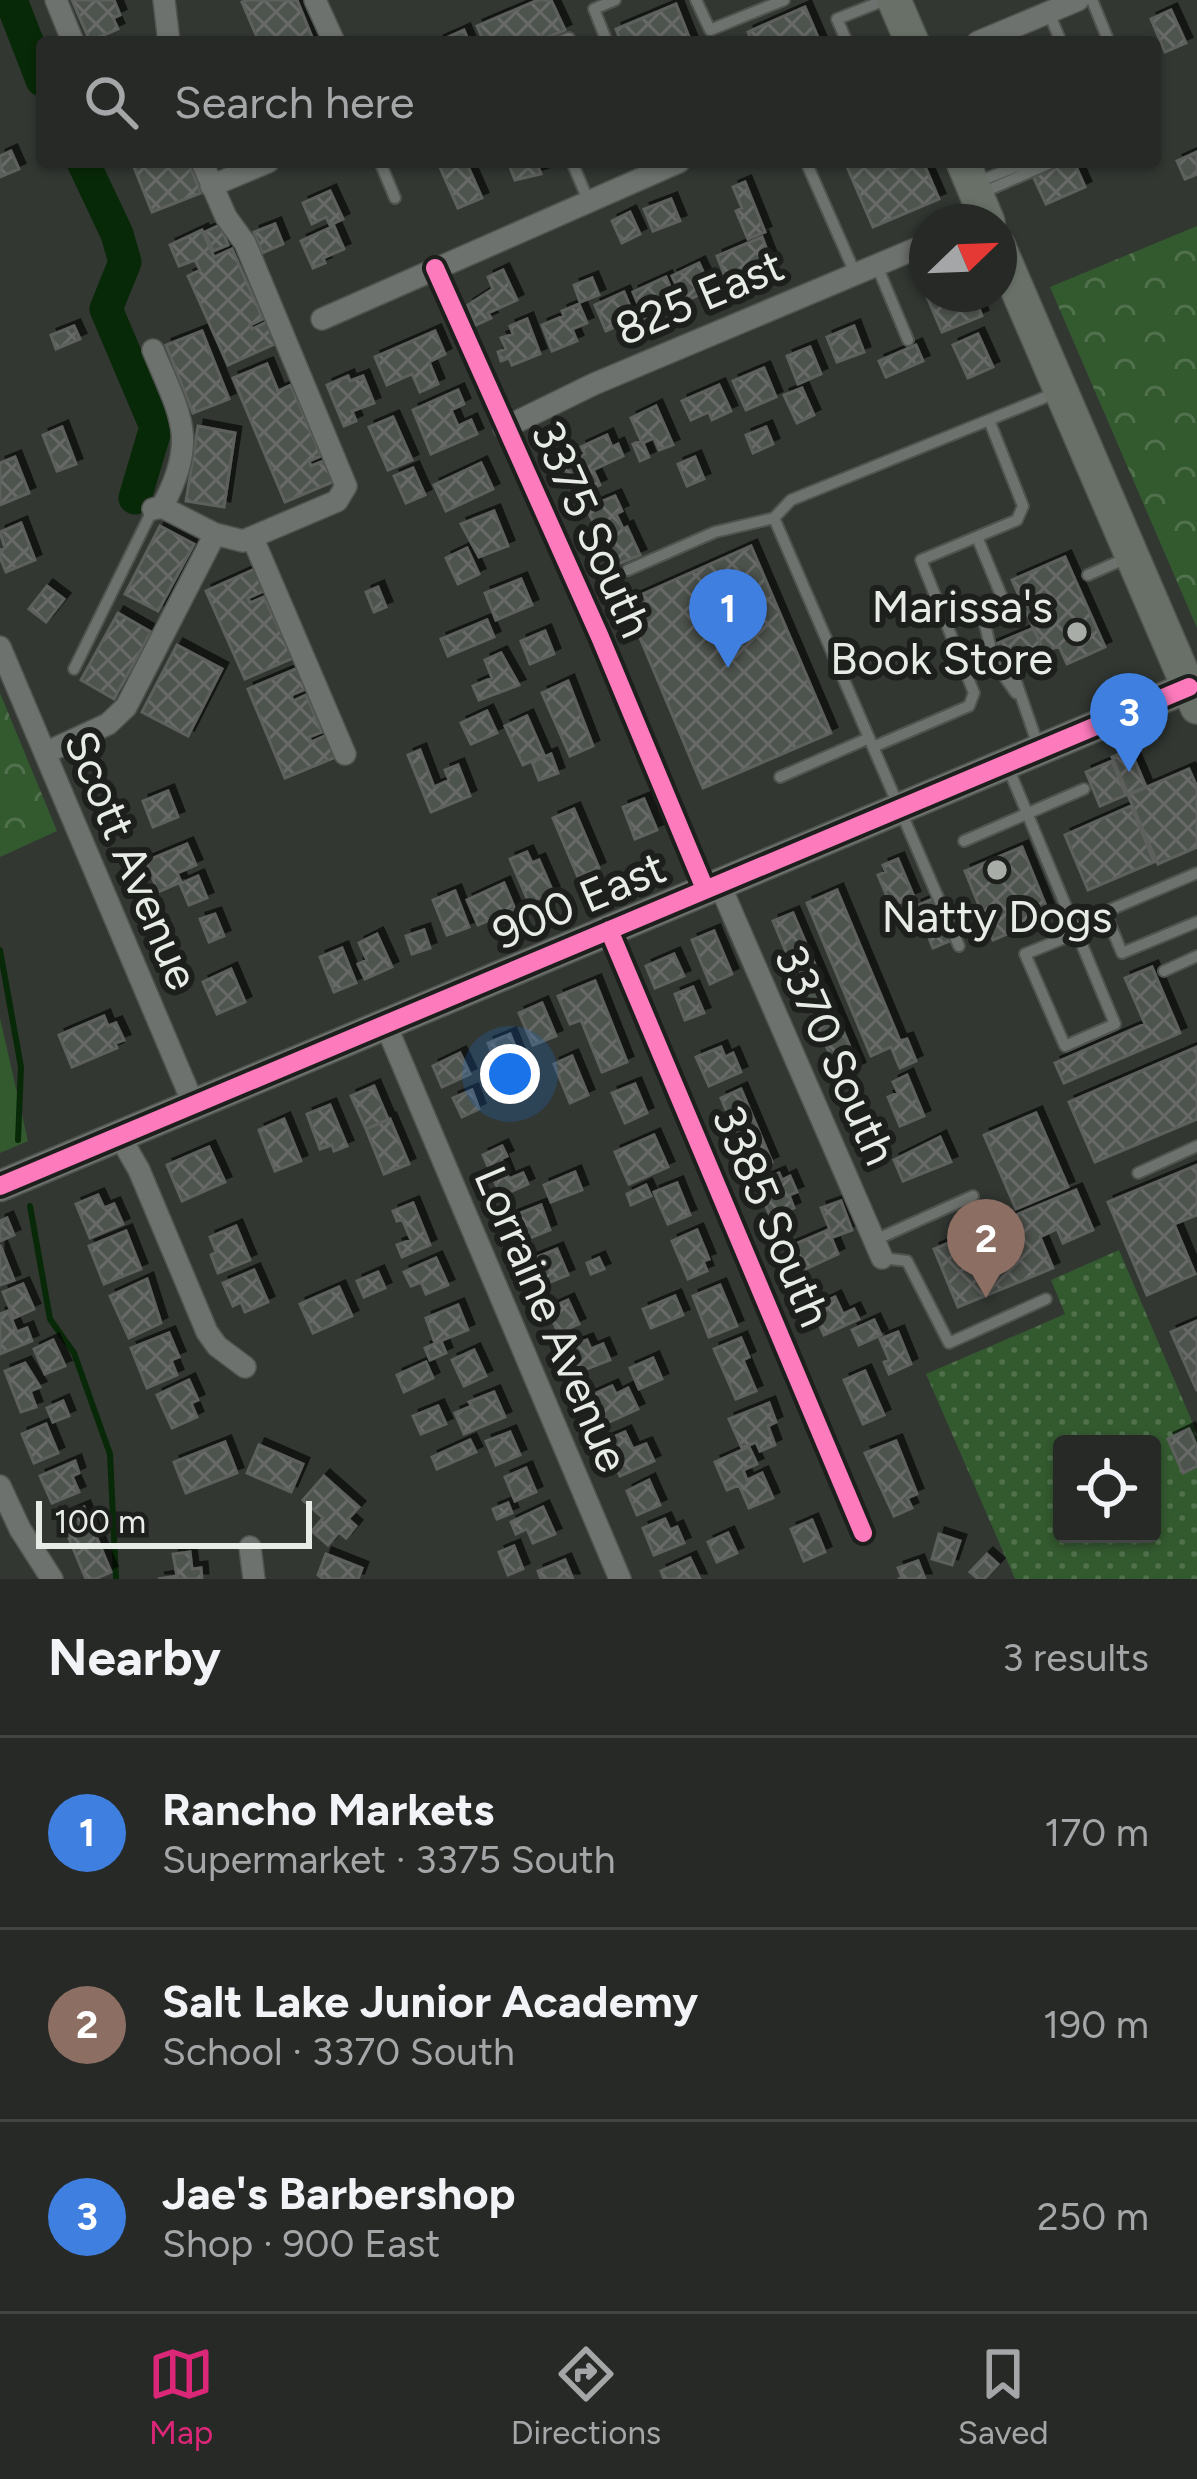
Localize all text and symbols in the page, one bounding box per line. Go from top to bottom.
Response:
search box [36,36,1161,168]
icon: search [78,69,144,135]
text: Search here [174,75,414,129]
north arrow [909,204,1017,312]
street label: 825 East [607,237,791,357]
street label: 3375 South [520,412,664,646]
pin: 1 [689,569,767,668]
place label: Marissa's Book Store [830,579,1053,685]
marker: Marissa's Book Store [1064,619,1090,645]
pin: 3 [1090,673,1168,772]
street label: Scott Avenue [53,723,211,997]
street label: 900 East [485,840,673,960]
marker: Natty Dogs [984,857,1010,883]
place label: Natty Dogs [881,889,1113,943]
street label: 3370 South [764,937,908,1173]
your location [480,1044,540,1104]
street label: 3385 South [701,1097,843,1335]
street label: Lorraine Avenue [463,1158,641,1480]
pin: 2 [947,1199,1025,1298]
map controls [1053,1435,1161,1543]
button: locate [1053,1435,1161,1543]
scale bar [36,1495,312,1548]
text: 100 m [54,1502,146,1541]
text: Nearby [48,1627,221,1688]
text: 3 results [1002,1634,1149,1681]
text: Rancho Markets [162,1782,494,1836]
text: 1 [79,1809,95,1856]
text: 170 m [1044,1809,1149,1856]
text: Supermarket · 3375 South [162,1836,615,1883]
text: Salt Lake Junior Academy [162,1974,698,2028]
text: 2 [76,2001,98,2048]
text: 190 m [1043,2001,1149,2048]
text: School · 3370 South [162,2028,515,2075]
text: Jae's Barbershop [162,2166,516,2220]
text: 3 [76,2193,98,2240]
text: 250 m [1037,2193,1149,2240]
text: Shop · 900 East [162,2220,440,2267]
tab: Map [148,2341,214,2452]
tab: Directions [511,2341,661,2452]
tab: Saved [958,2341,1049,2452]

